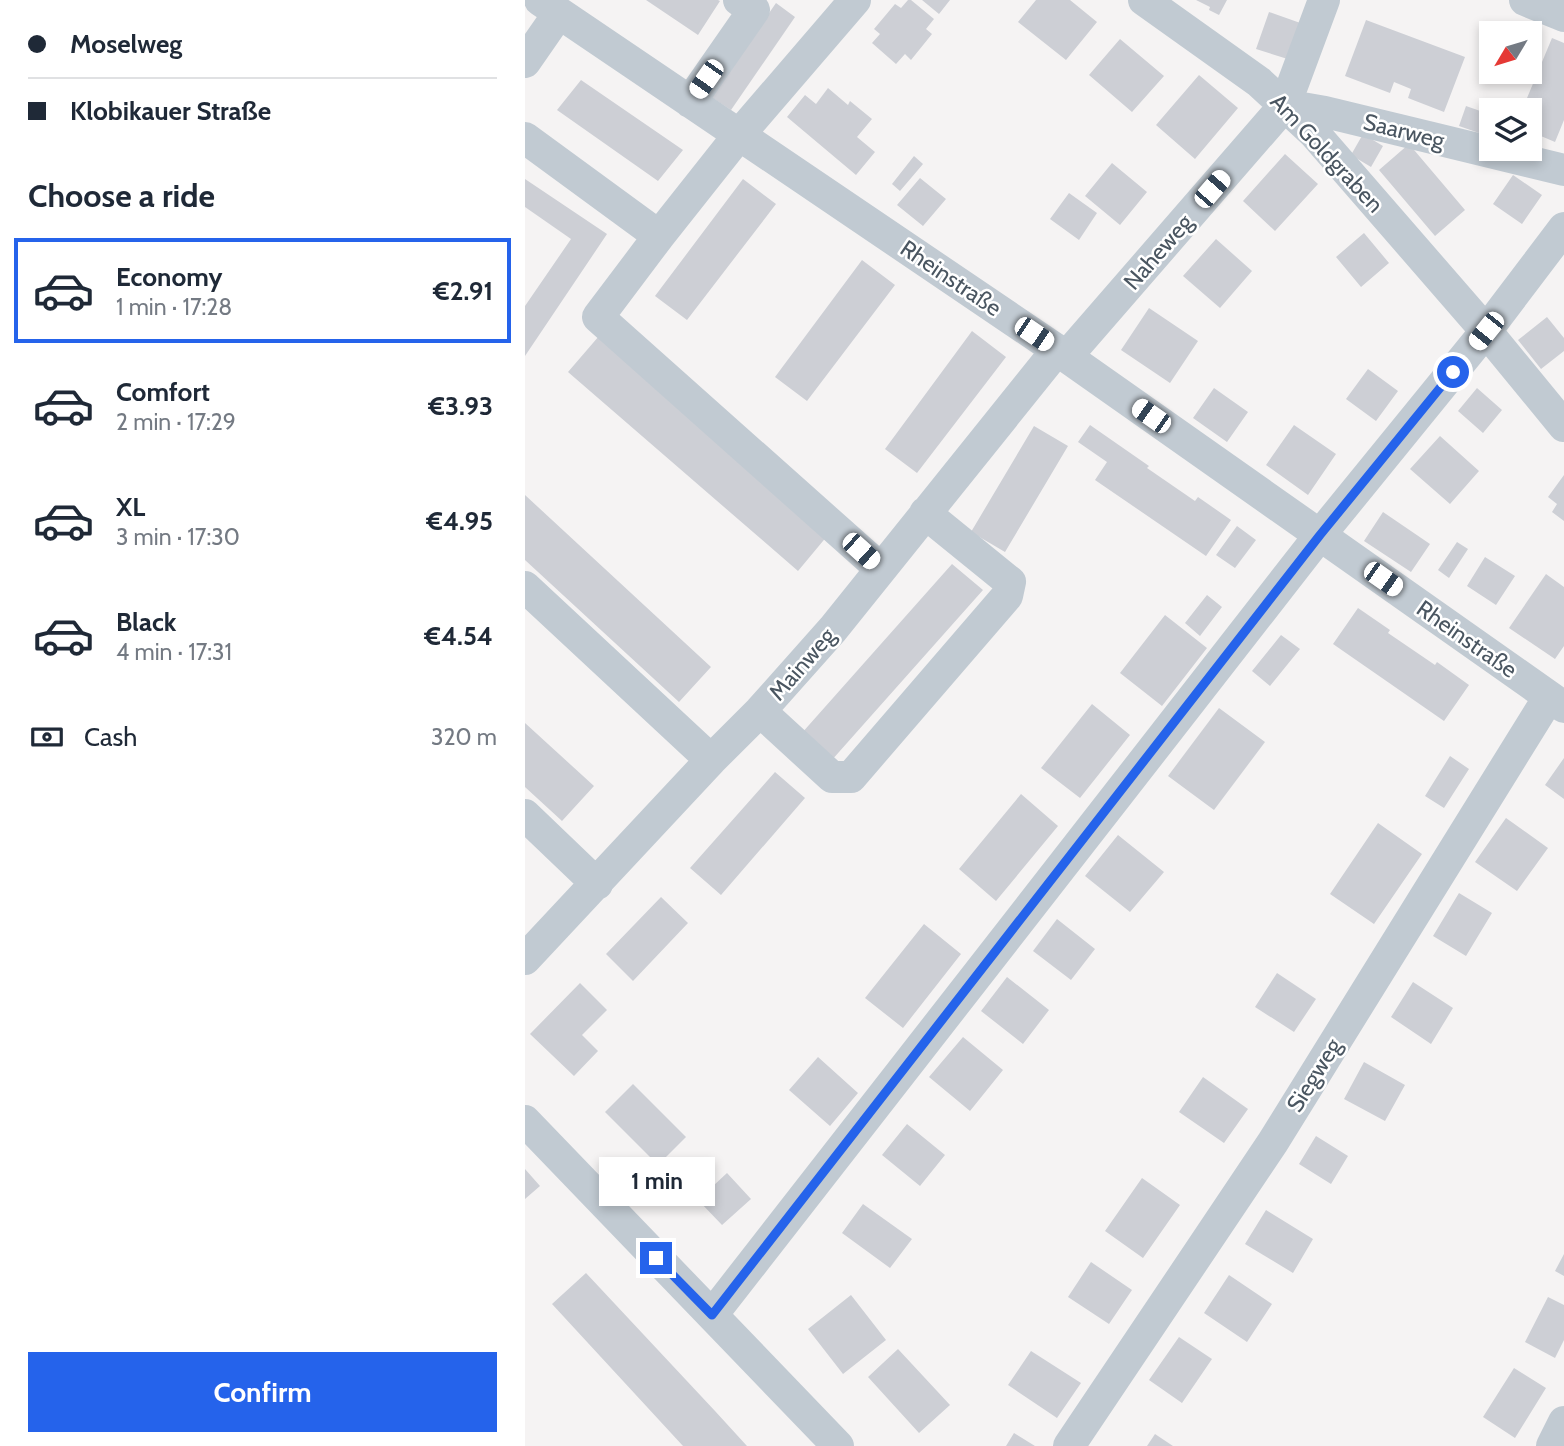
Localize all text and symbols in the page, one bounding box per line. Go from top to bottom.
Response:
north arrow [1479,21,1542,84]
map controls [1479,21,1542,161]
text: Moselweg [70,28,182,60]
car [686,56,727,102]
street label: Am Goldgraben [1265,88,1389,218]
text: Klobikauer Straße [70,95,271,127]
button: layers [1479,98,1542,161]
street label: Saarweg [1361,107,1448,155]
car [1191,166,1234,212]
text: Choose a ride [28,176,215,215]
street label: Naheweg [1118,208,1199,296]
street label: Rheinstraße [895,234,1007,322]
icon: car [32,259,95,322]
text: Economy [116,261,222,293]
text: €2.91 [433,275,493,307]
text: 1 min · 17:28 [116,293,232,321]
car [1465,308,1508,354]
car [1011,314,1058,354]
route start [1437,356,1469,388]
icon: car [32,374,95,437]
text: Comfort [116,376,210,408]
text: €3.93 [428,390,493,422]
car [1128,395,1175,437]
text: 2 min · 17:29 [116,408,236,436]
icon: car [32,489,95,552]
text: XL [116,491,145,523]
text: €4.95 [426,505,493,537]
text: 3 min · 17:30 [116,523,240,551]
car [839,529,884,573]
car [1360,558,1407,600]
street label: Rheinstraße [1411,594,1523,684]
icon: car [32,604,95,667]
text: Black [116,606,176,638]
text: €4.54 [424,620,493,652]
street label: Mainweg [763,622,841,706]
text: 4 min · 17:31 [116,638,232,666]
icon: cash [28,718,66,756]
text: Cash [84,721,137,753]
text: 320 m [431,723,497,751]
street label: Siegweg [1281,1033,1348,1117]
callout: 1 min [598,1156,714,1206]
text: 1 min [631,1167,683,1195]
route end [640,1242,672,1274]
button: Confirm [28,1352,497,1432]

